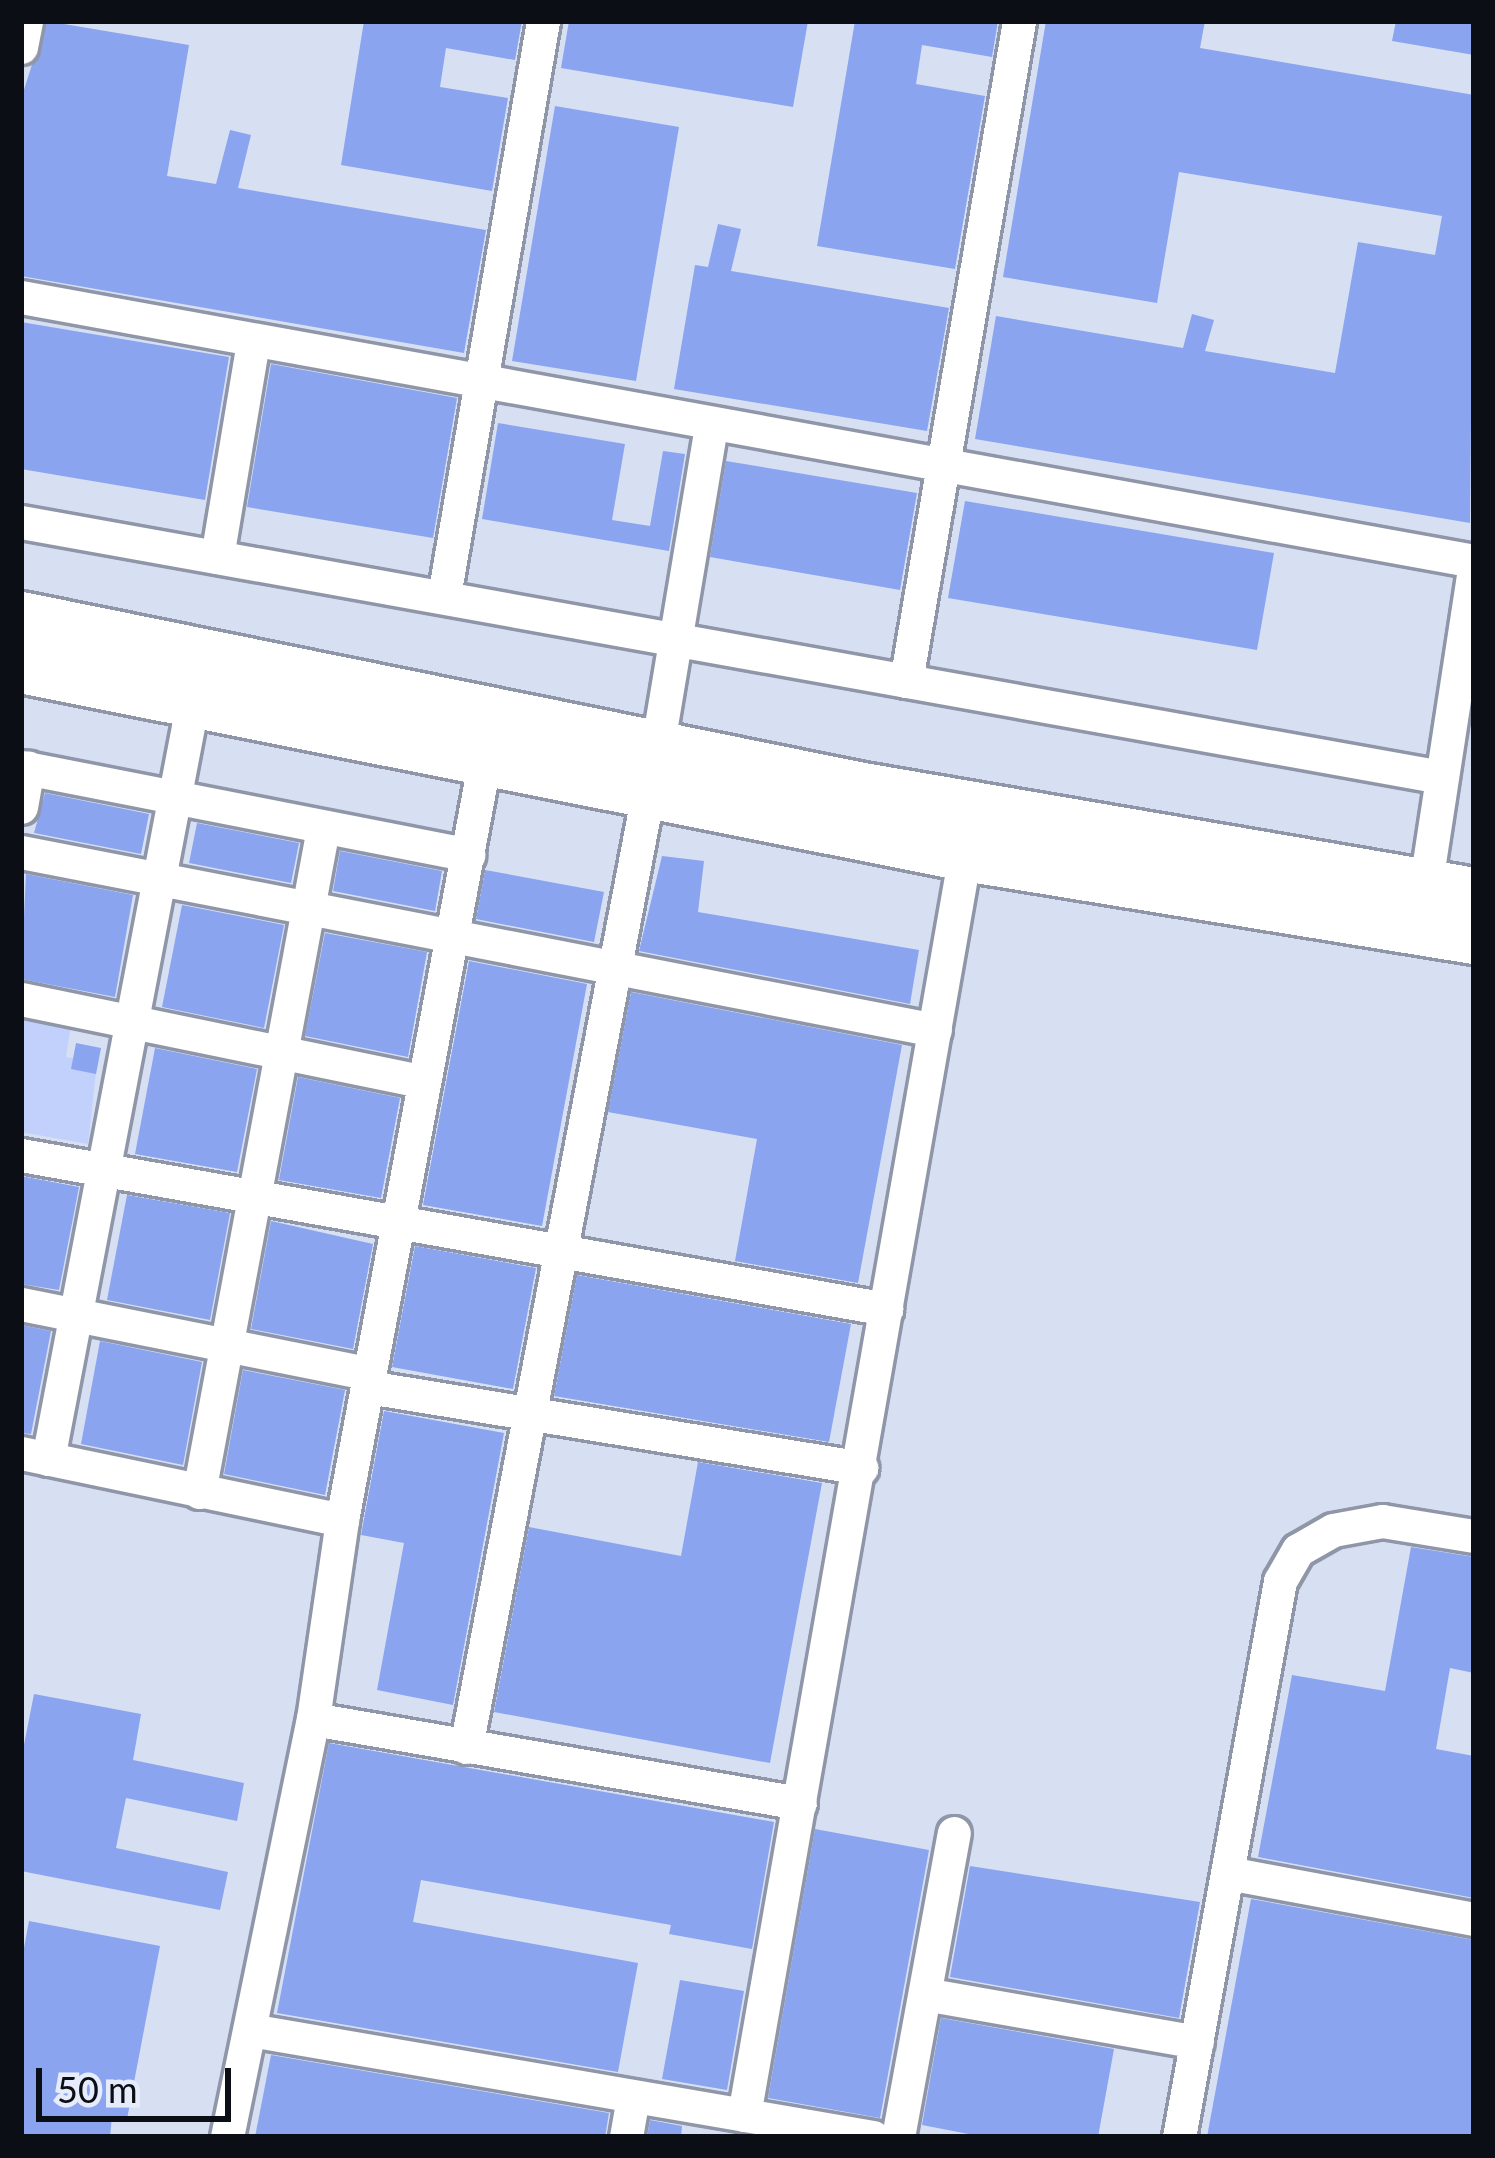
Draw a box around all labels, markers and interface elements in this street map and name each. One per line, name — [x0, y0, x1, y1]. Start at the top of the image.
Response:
scale bar — [42, 2044, 237, 2118]
text: 50 m — [57, 2067, 138, 2111]

